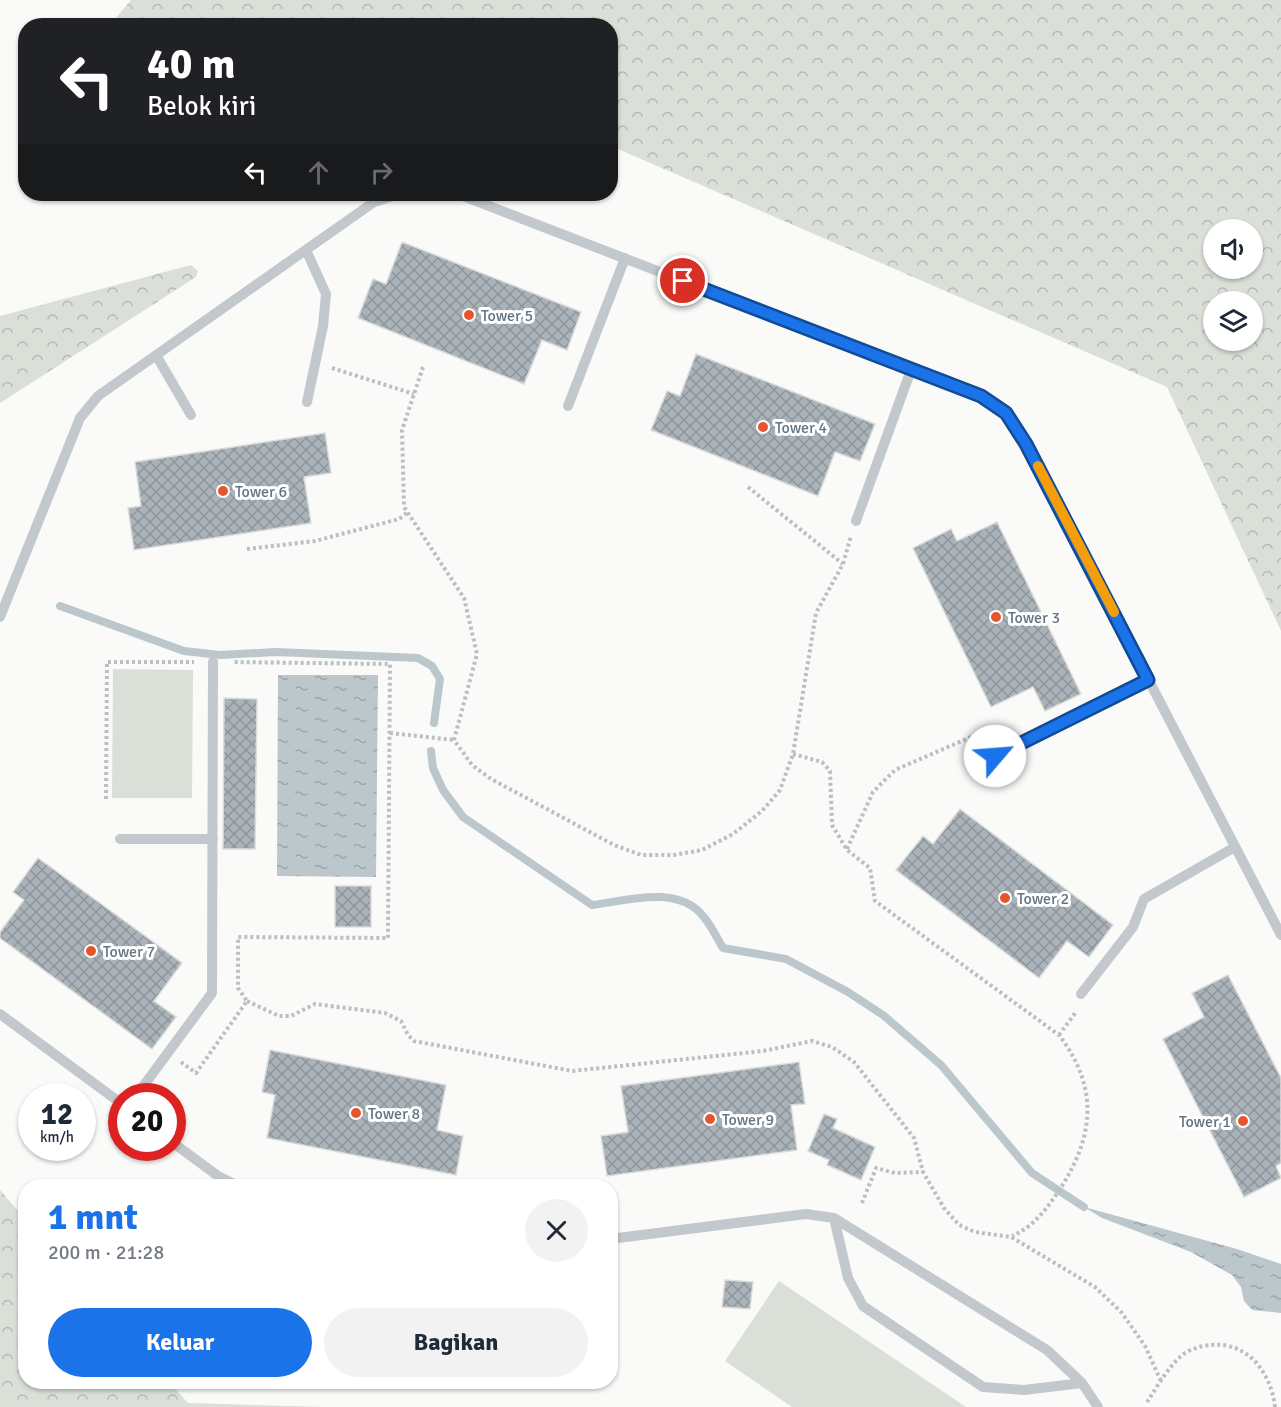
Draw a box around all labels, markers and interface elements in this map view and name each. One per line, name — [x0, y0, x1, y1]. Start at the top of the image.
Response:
text: 40 m — [147, 39, 236, 90]
icon: left — [48, 42, 126, 120]
text: Belok kiri — [147, 90, 256, 123]
icon: left — [239, 156, 272, 189]
icon: ahead — [302, 156, 335, 189]
icon: right — [365, 156, 398, 189]
map controls — [1203, 219, 1263, 351]
button: sound — [1203, 219, 1263, 279]
pin — [657, 255, 708, 306]
icon: arrive — [666, 264, 699, 297]
button: layers — [1203, 291, 1263, 351]
place label: Tower 5 — [481, 306, 533, 326]
marker: Tower 5 — [462, 308, 476, 322]
place label: Tower 4 — [775, 418, 827, 438]
marker: Tower 4 — [756, 420, 770, 434]
place label: Tower 6 — [235, 482, 287, 502]
marker: Tower 6 — [216, 484, 230, 498]
place label: Tower 3 — [1008, 608, 1060, 628]
marker: Tower 3 — [989, 610, 1003, 624]
position arrow — [963, 724, 1027, 788]
place label: Tower 2 — [1017, 889, 1069, 909]
marker: Tower 2 — [998, 891, 1012, 905]
place label: Tower 7 — [103, 942, 155, 962]
marker: Tower 7 — [84, 944, 98, 958]
speed limit sign: 20 — [108, 1083, 186, 1161]
text: 12 — [41, 1096, 73, 1133]
place label: Tower 8 — [368, 1104, 420, 1124]
marker: Tower 8 — [349, 1106, 363, 1120]
place label: Tower 9 — [722, 1110, 774, 1130]
marker: Tower 9 — [703, 1112, 717, 1126]
place label: Tower 1 — [1179, 1112, 1231, 1132]
marker: Tower 1 — [1236, 1114, 1250, 1128]
text: km/h — [40, 1128, 74, 1146]
text: 1 mnt — [48, 1195, 138, 1240]
button: close — [525, 1199, 588, 1262]
text: 200 m · 21:28 — [48, 1240, 164, 1265]
button: Keluar — [48, 1308, 312, 1377]
button: Bagikan — [324, 1308, 588, 1377]

